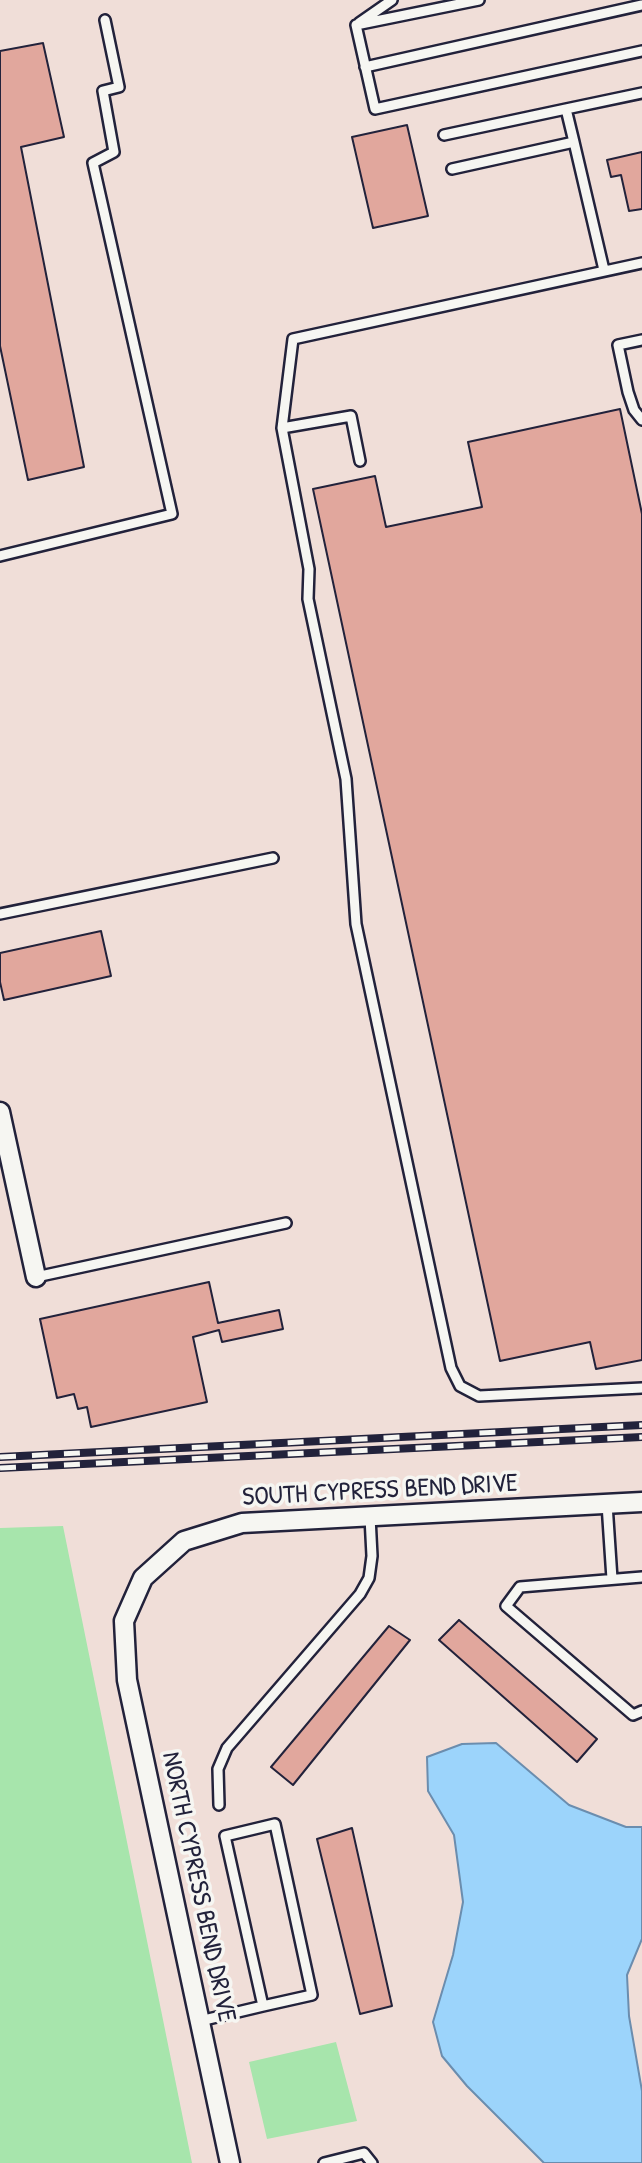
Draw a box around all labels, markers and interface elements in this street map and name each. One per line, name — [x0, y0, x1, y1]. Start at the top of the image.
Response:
street label: SOUTH CYPRESS BEND DRIVE — [242, 1468, 518, 1514]
street label: NORTH CYPRESS BEND DRIVE — [154, 1749, 242, 2025]

